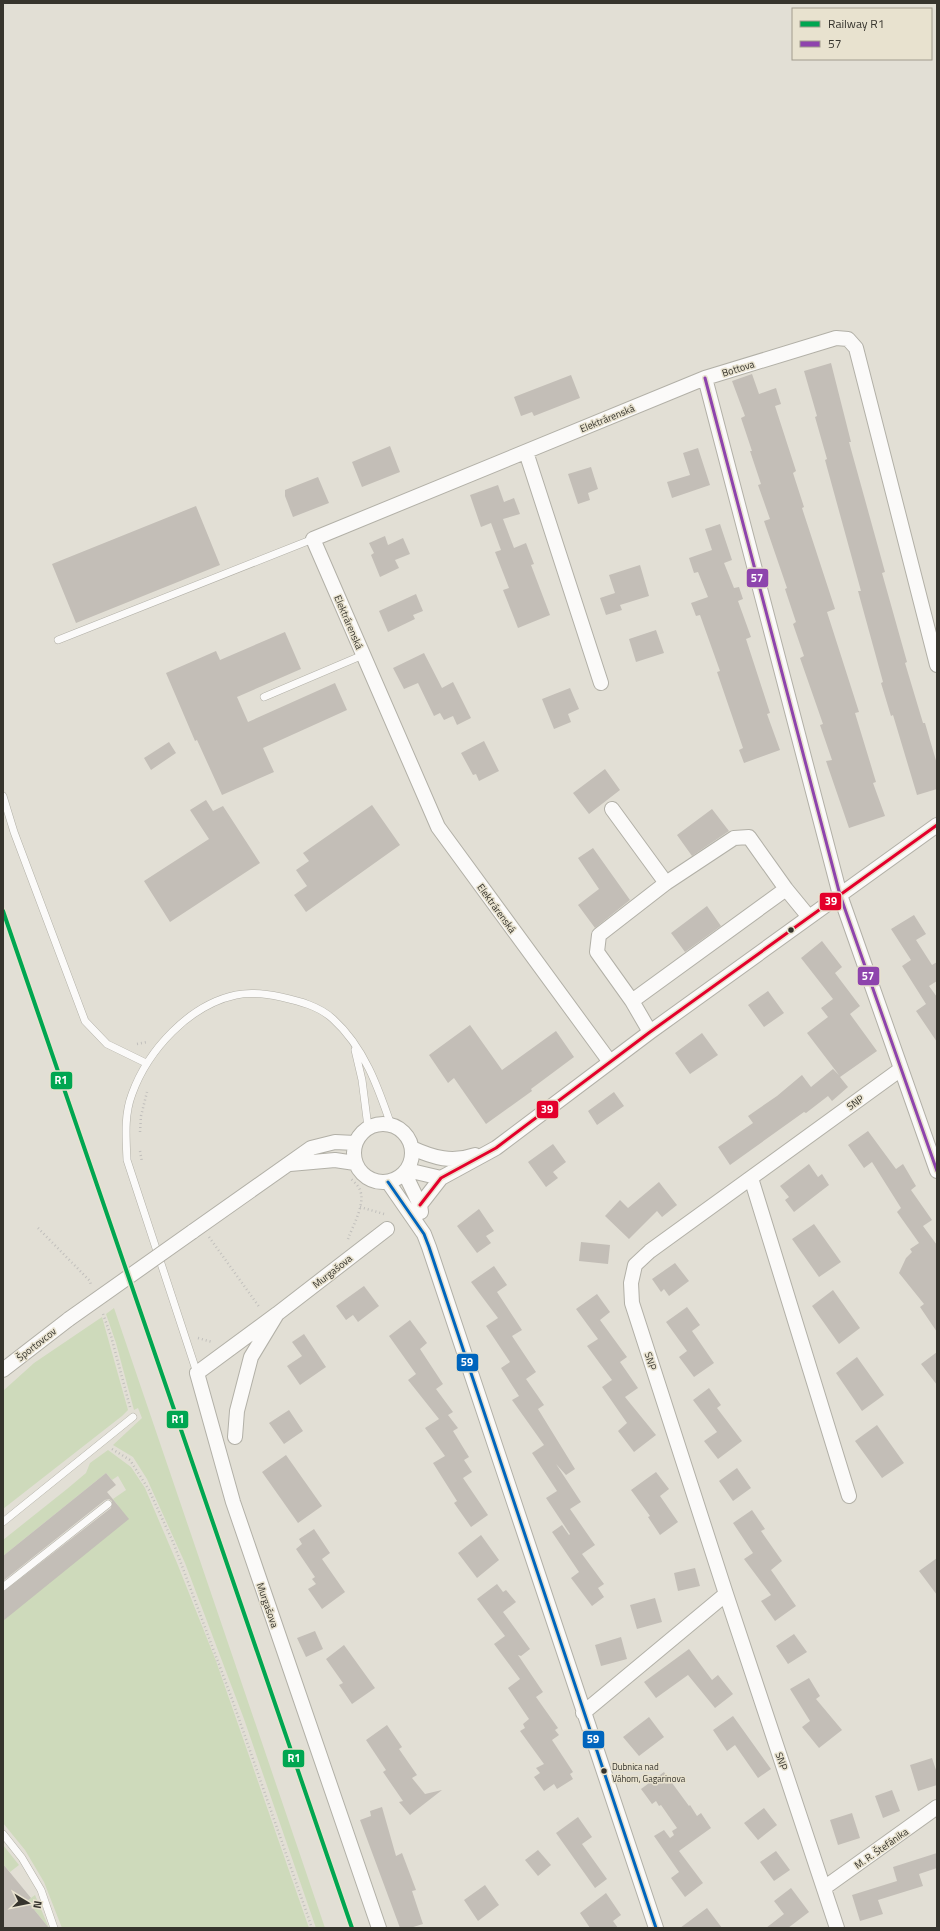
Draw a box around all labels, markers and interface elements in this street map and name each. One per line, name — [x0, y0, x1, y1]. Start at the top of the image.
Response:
legend — [792, 8, 932, 60]
text: Railway R1 — [828, 14, 884, 33]
text: 57 — [828, 34, 841, 53]
street label: Bottova — [720, 356, 756, 381]
street label: Elektrárenská — [578, 401, 637, 436]
line badge: 57 — [746, 568, 769, 588]
text: 57 — [751, 570, 763, 586]
street label: Elektrárenská — [330, 593, 367, 652]
street label: Elektrárenská — [474, 880, 520, 936]
line badge: 39 — [819, 892, 842, 911]
text: 39 — [825, 893, 837, 909]
unlabelled marker — [786, 925, 796, 935]
line badge: 57 — [857, 966, 880, 986]
text: 57 — [862, 968, 874, 984]
line badge: R1 — [50, 1071, 73, 1090]
text: R1 — [55, 1072, 67, 1088]
street label: SNP — [844, 1091, 867, 1114]
line badge: 39 — [536, 1100, 559, 1119]
text: 39 — [541, 1101, 553, 1117]
street label: Murgašova — [309, 1251, 355, 1292]
street label: Športovcov — [13, 1324, 60, 1365]
street label: SNP — [641, 1350, 660, 1372]
line badge: 59 — [456, 1353, 479, 1372]
text: 59 — [461, 1354, 473, 1370]
line badge: R1 — [166, 1410, 189, 1429]
text: R1 — [172, 1411, 184, 1427]
street label: Murgašova — [253, 1581, 282, 1630]
line badge: 59 — [582, 1730, 605, 1749]
text: 59 — [587, 1731, 599, 1747]
line badge: R1 — [282, 1749, 305, 1768]
text: R1 — [288, 1750, 300, 1766]
street label: SNP — [771, 1750, 792, 1772]
place label: Dubnica nad Váhom, Gagarinova — [612, 1760, 686, 1785]
marker: Dubnica nad Váhom, Gagarinova — [599, 1766, 609, 1776]
street label: M. R. Štefánika — [851, 1824, 911, 1873]
north arrow — [8, 1883, 48, 1923]
text: N — [29, 1900, 46, 1910]

